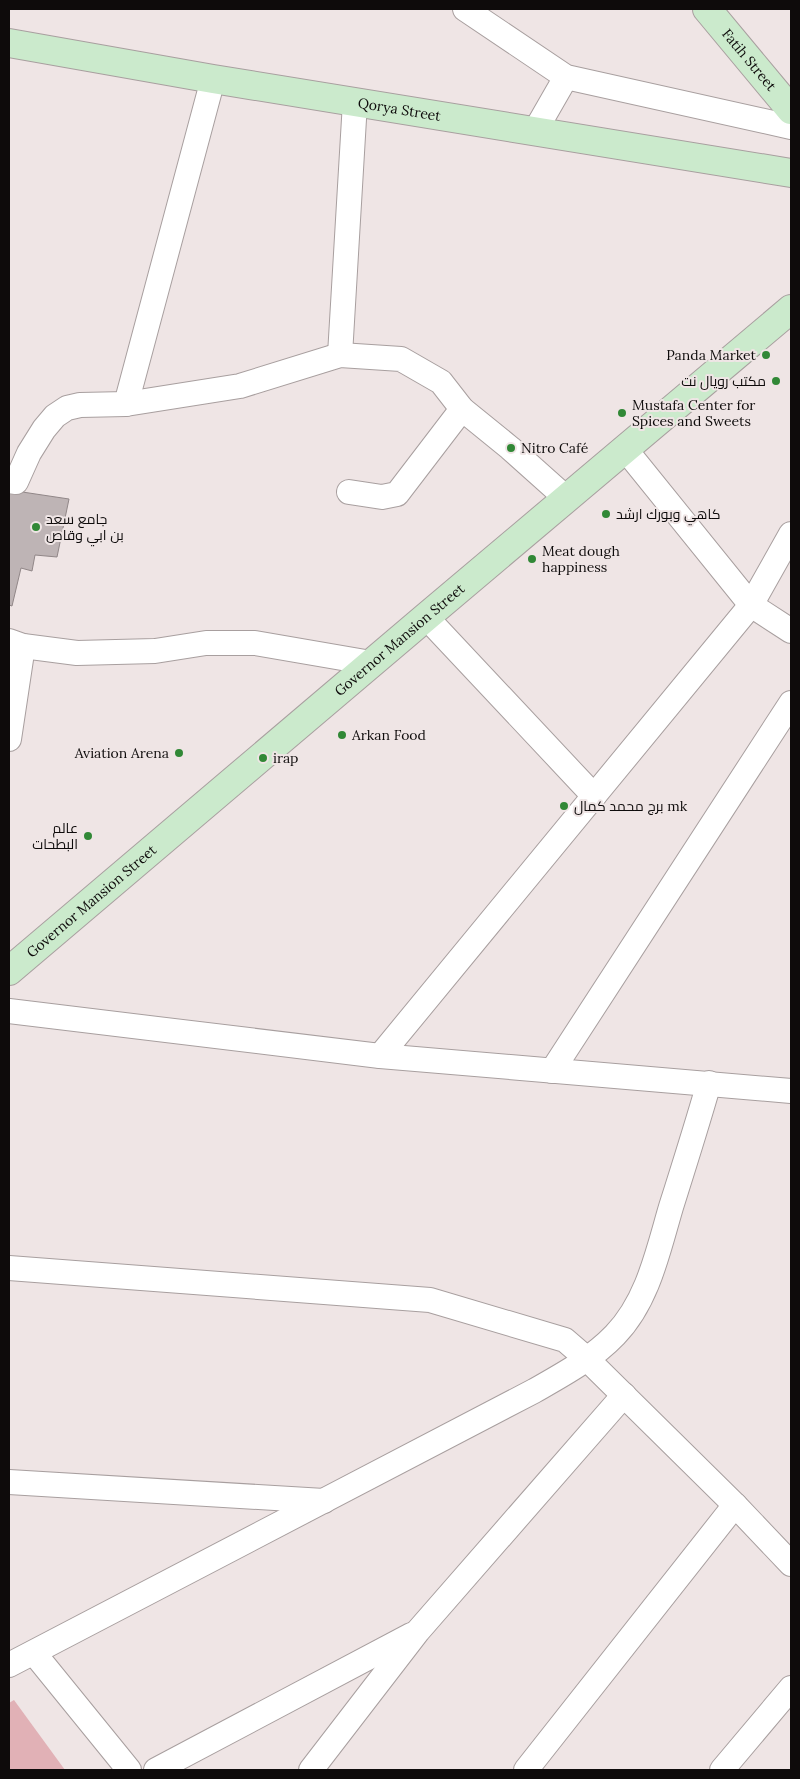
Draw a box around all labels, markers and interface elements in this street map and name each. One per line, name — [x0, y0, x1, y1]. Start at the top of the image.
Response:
street label: Fatih Street — [718, 25, 781, 95]
street label: Qorya Street — [357, 94, 443, 125]
place label: Panda Market — [666, 346, 757, 364]
marker: Panda Market — [760, 349, 772, 361]
place label: مكتب رويال نت — [681, 372, 766, 390]
marker: مكتب رويال نت — [770, 375, 782, 387]
place label: Mustafa Center for Spices and Sweets — [632, 396, 755, 430]
marker: Mustafa Center for Spices and Sweets — [616, 407, 628, 419]
place label: Nitro Café — [521, 439, 589, 457]
marker: Nitro Café — [505, 442, 517, 454]
place label: كاهي وبورك ارشد — [616, 505, 720, 526]
marker: كاهي وبورك ارشد — [600, 508, 612, 520]
place label: جامع سعد بن ابي وقاص — [46, 510, 124, 547]
marker: جامع سعد بن ابي وقاص — [30, 521, 42, 533]
place label: Meat dough happiness — [542, 542, 620, 576]
marker: Meat dough happiness — [526, 553, 538, 565]
street label: Governor Mansion Street — [331, 579, 469, 700]
place label: Arkan Food — [351, 726, 426, 744]
marker: Arkan Food — [336, 729, 348, 741]
place label: Aviation Arena — [74, 744, 169, 762]
marker: Aviation Arena — [173, 747, 185, 759]
place label: irap — [273, 749, 298, 767]
marker: irap — [257, 752, 269, 764]
place label: برج محمد كمال mk — [574, 797, 688, 815]
marker: برج محمد كمال mk — [558, 800, 570, 812]
place label: عالم البطحات — [32, 819, 78, 853]
marker: عالم البطحات — [82, 830, 94, 842]
street label: Governor Mansion Street — [23, 840, 161, 961]

